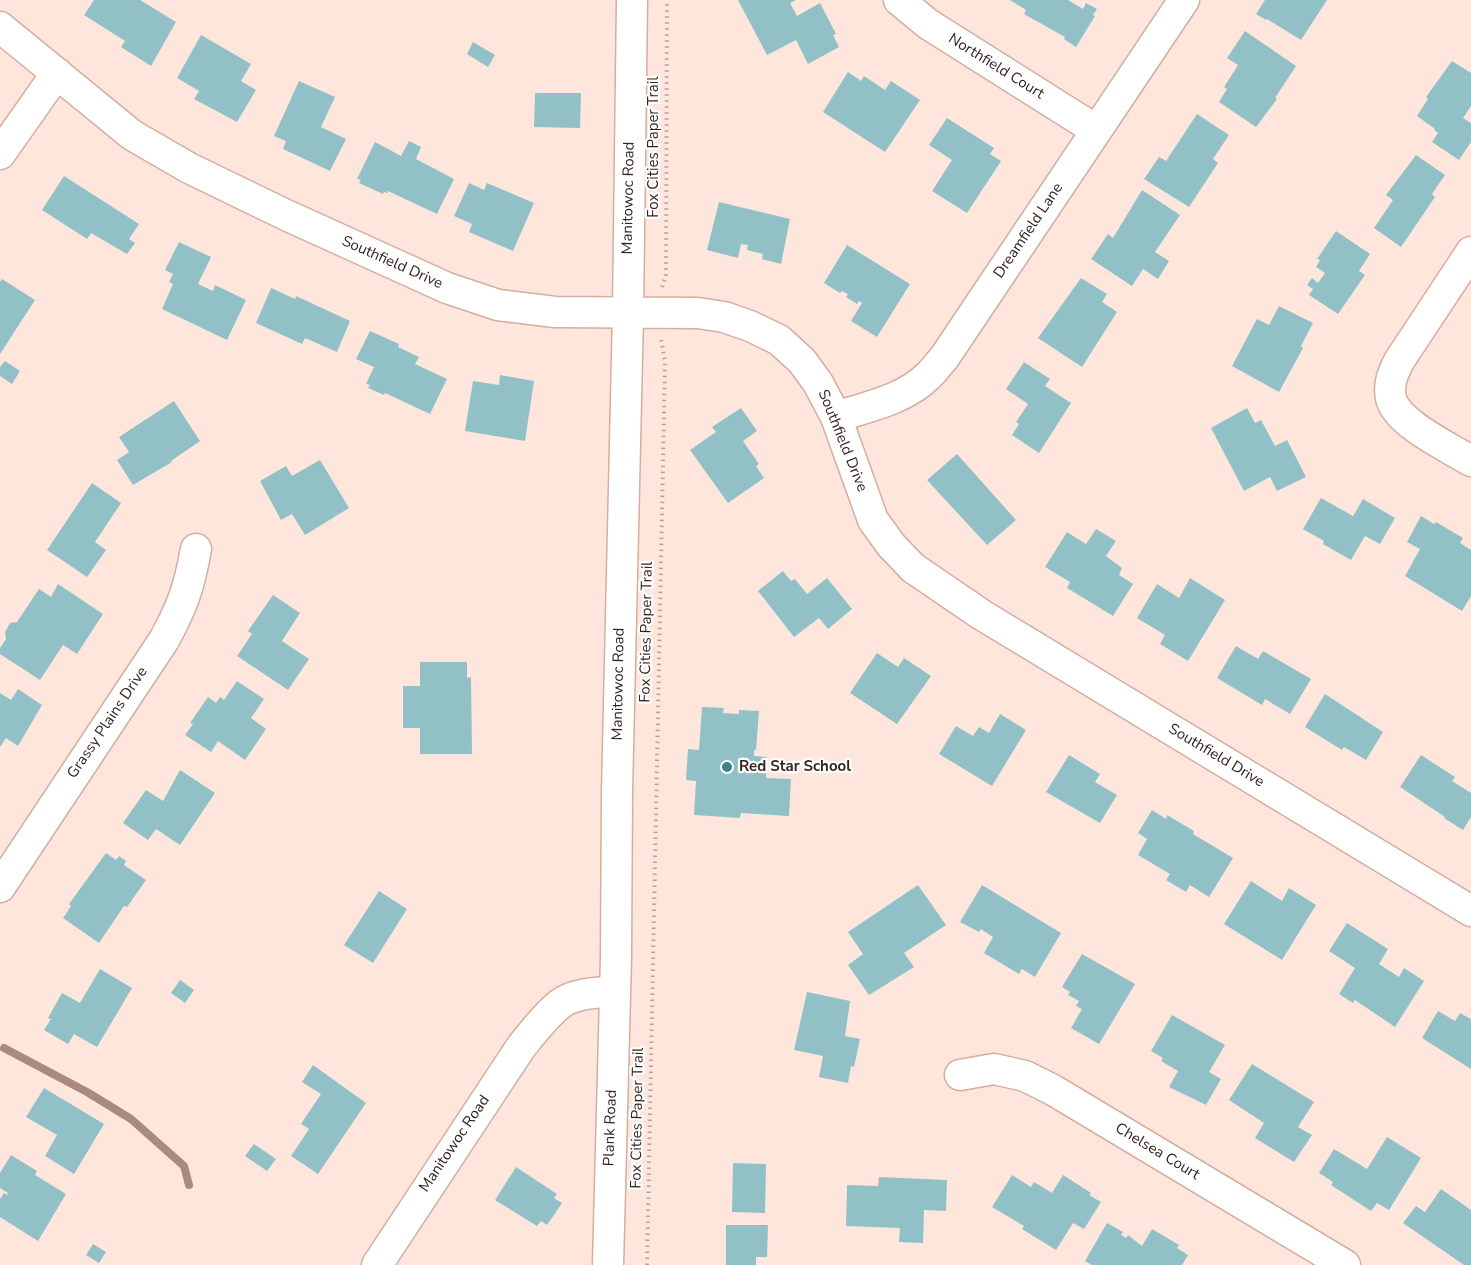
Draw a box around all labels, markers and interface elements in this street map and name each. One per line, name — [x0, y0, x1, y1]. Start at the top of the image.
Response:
street label: Northfield Court — [945, 30, 1047, 104]
street label: Fox Cities Paper Trail — [645, 76, 663, 218]
street label: Manitowoc Road — [619, 141, 639, 255]
street label: Dreamfield Lane — [990, 180, 1068, 282]
street label: Southfield Drive — [339, 233, 445, 293]
street label: Southfield Drive — [813, 387, 871, 495]
street label: Fox Cities Paper Trail — [637, 561, 657, 703]
street label: Manitowoc Road — [609, 627, 629, 741]
street label: Grassy Plains Drive — [64, 664, 152, 782]
street label: Southfield Drive — [1165, 720, 1267, 792]
place label: Red Star School — [739, 758, 851, 776]
marker: Red Star School — [720, 760, 734, 774]
street label: Fox Cities Paper Trail — [628, 1047, 648, 1189]
street label: Plank Road — [601, 1089, 621, 1167]
street label: Manitowoc Road — [416, 1092, 494, 1196]
street label: Chelsea Court — [1112, 1120, 1202, 1184]

